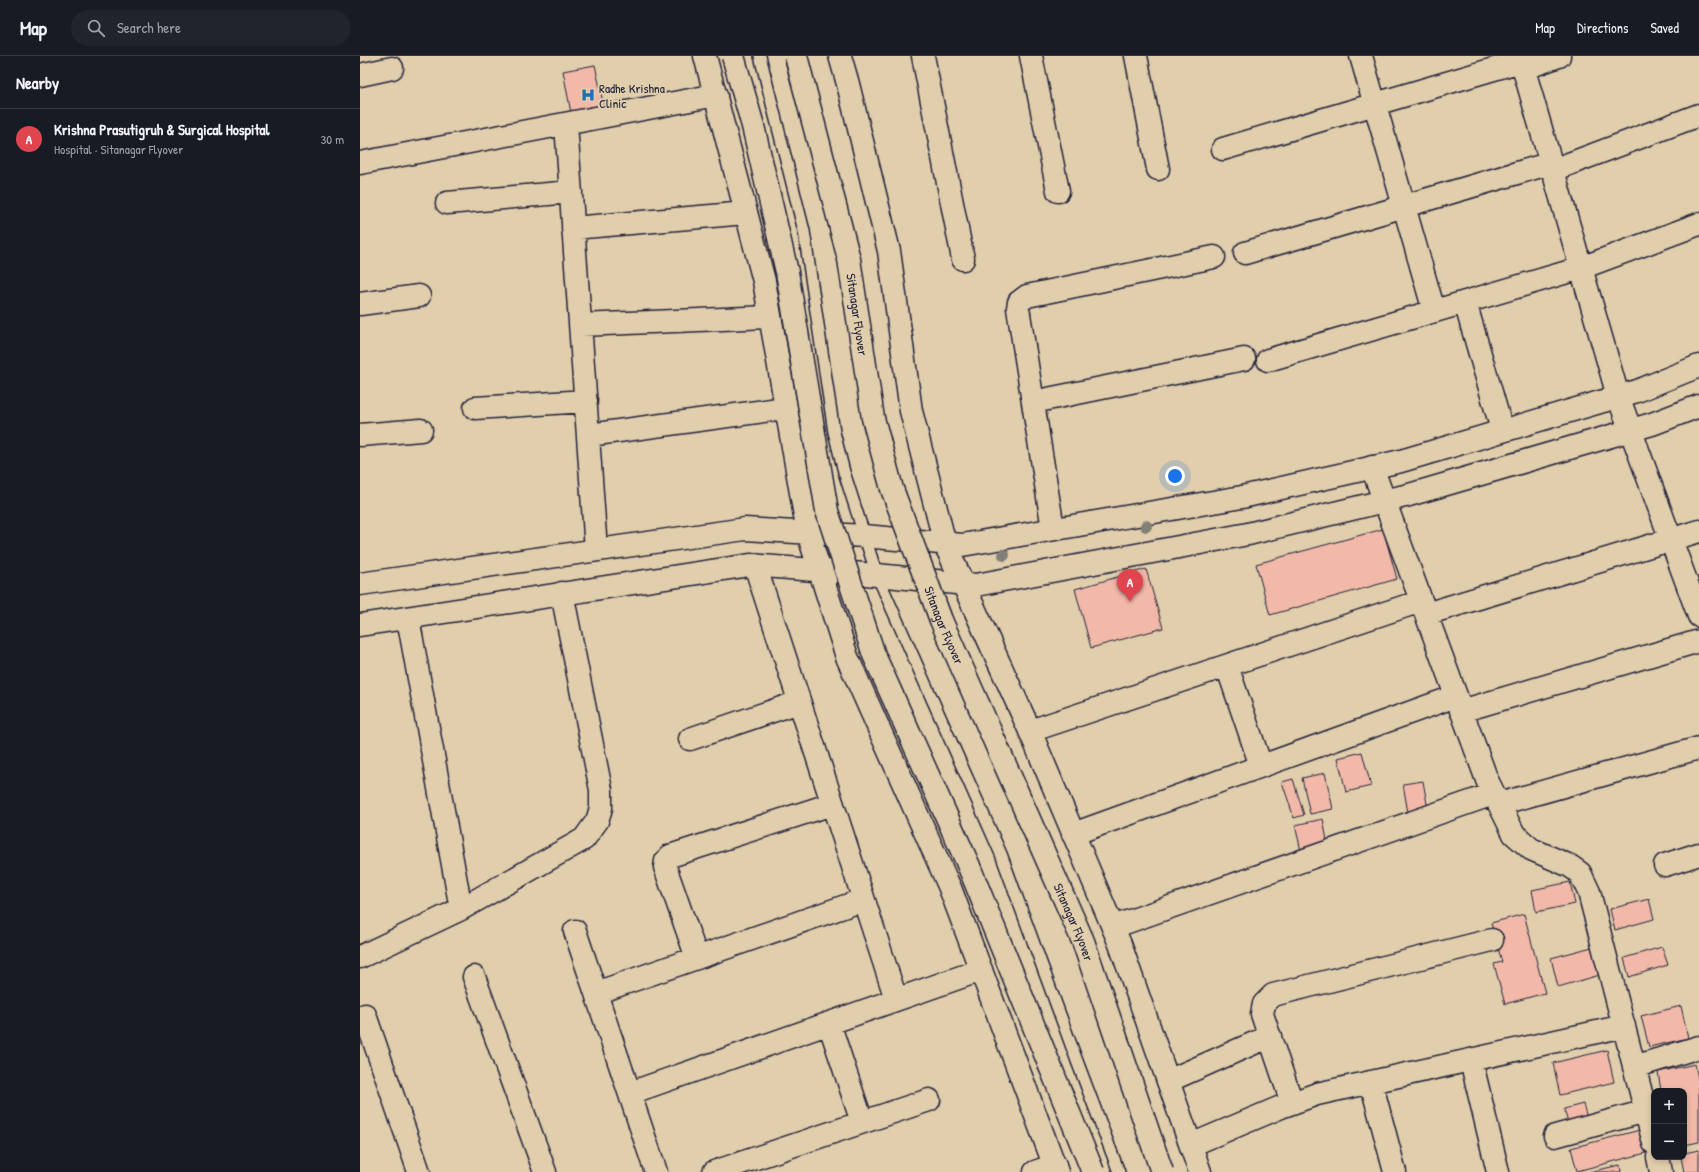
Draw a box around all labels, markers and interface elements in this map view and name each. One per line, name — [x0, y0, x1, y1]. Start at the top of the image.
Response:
search box — [71, 10, 351, 46]
text: Map — [20, 15, 47, 41]
icon: search — [85, 17, 107, 39]
text: Search here — [117, 17, 181, 38]
text: Map — [1535, 18, 1555, 37]
text: Directions — [1577, 18, 1628, 37]
text: Saved — [1650, 18, 1679, 37]
text: Nearby — [16, 71, 59, 94]
place label: Radhe Krishna Clinic — [599, 79, 665, 112]
hospital icon: Radhe Krishna Clinic — [580, 87, 596, 103]
text: Krishna Prasutigruh & Surgical Hospital — [54, 119, 269, 140]
text: A — [26, 130, 32, 148]
text: 30 m — [321, 130, 344, 148]
text: Hospital · Sitanagar Flyover — [54, 140, 183, 158]
street label: Sitanagar Flyover — [842, 272, 872, 357]
your location — [1165, 466, 1185, 486]
pin: A — [1117, 569, 1143, 602]
street label: Sitanagar Flyover — [920, 584, 968, 667]
street label: Sitanagar Flyover — [1050, 880, 1098, 963]
map controls — [1651, 1088, 1687, 1160]
button: + — [1651, 1088, 1687, 1124]
button: − — [1651, 1124, 1687, 1160]

